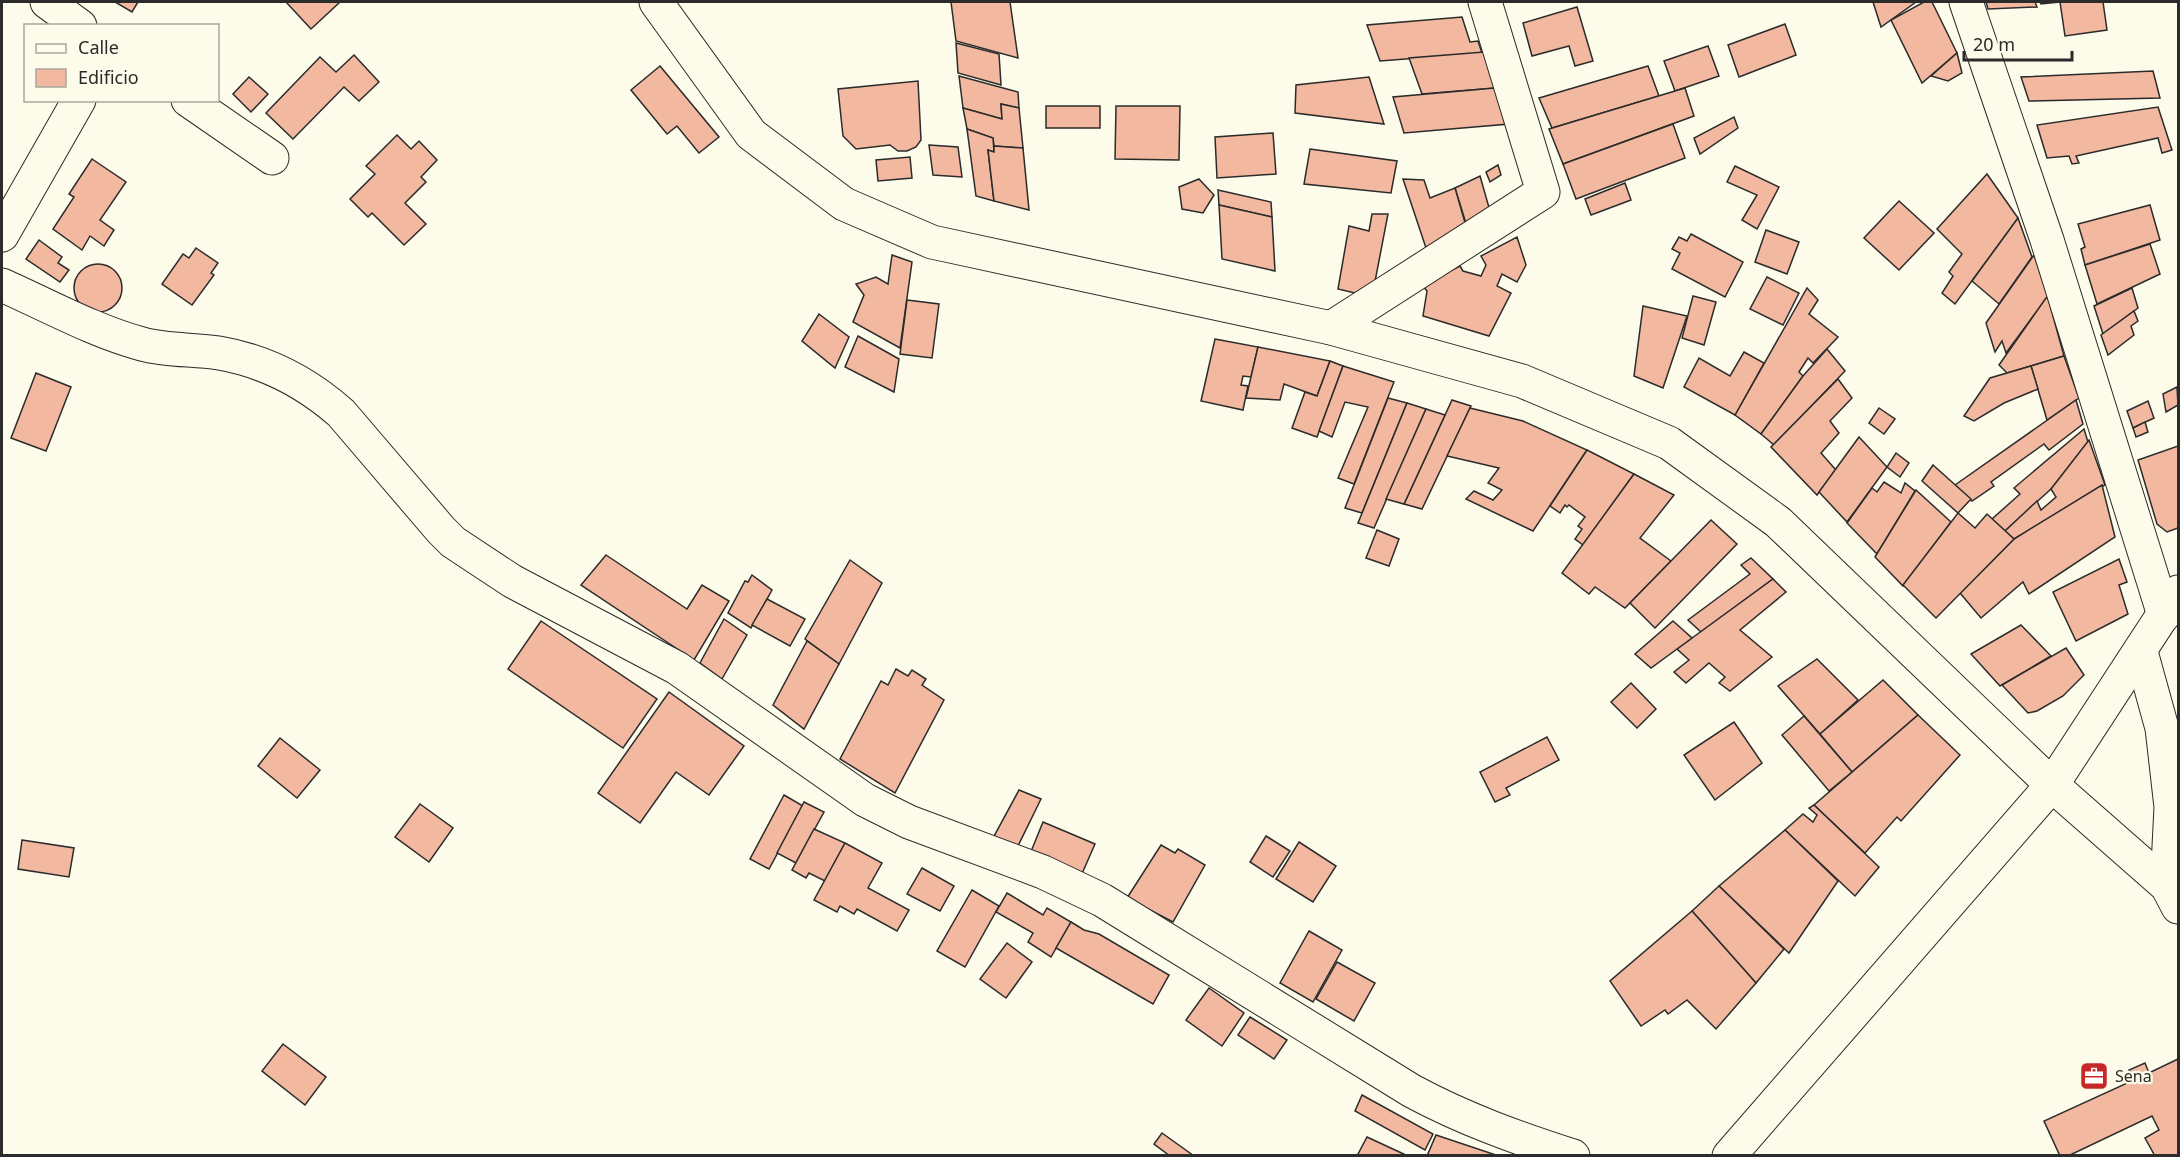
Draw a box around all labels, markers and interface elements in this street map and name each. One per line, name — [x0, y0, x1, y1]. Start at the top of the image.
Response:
legend — [24, 24, 219, 102]
scale bar — [1964, 24, 2072, 62]
text: 20 m — [1973, 32, 2015, 56]
text: Calle — [78, 35, 119, 59]
text: Edificio — [78, 65, 139, 89]
office icon: Sena — [2078, 1060, 2110, 1092]
place label: Sena — [2115, 1065, 2152, 1087]

